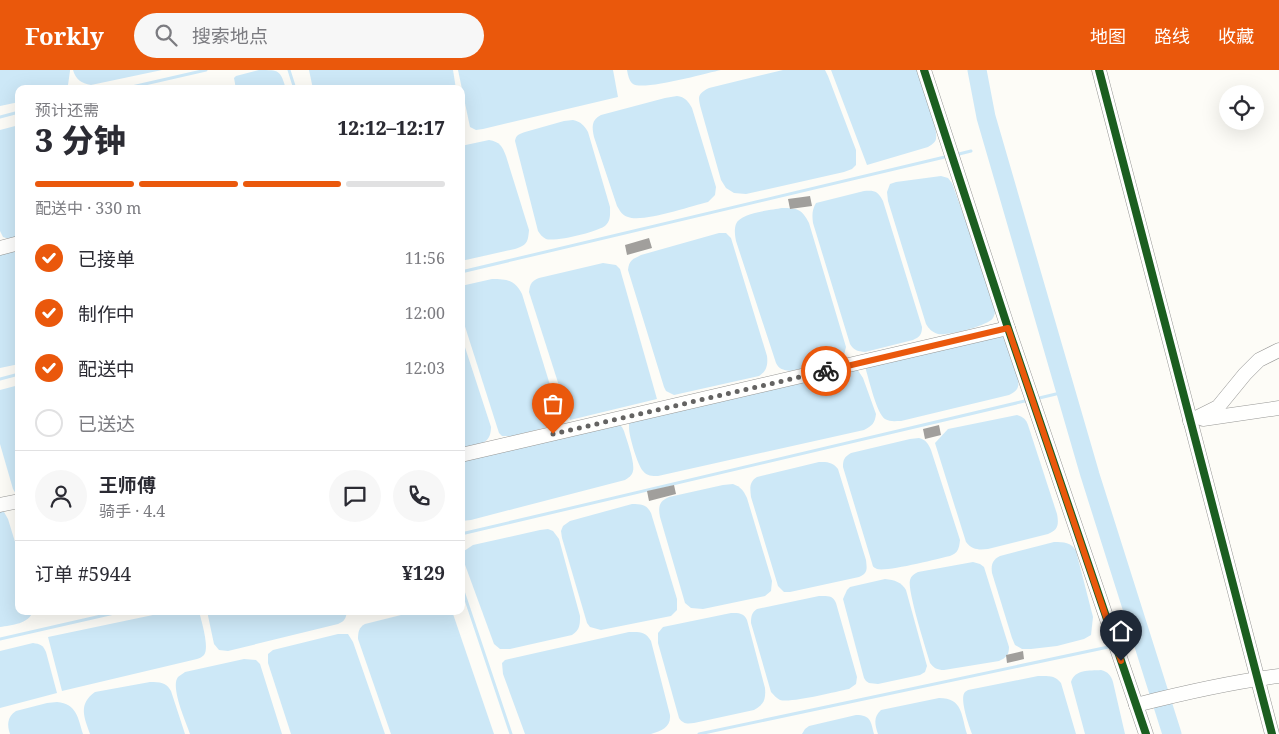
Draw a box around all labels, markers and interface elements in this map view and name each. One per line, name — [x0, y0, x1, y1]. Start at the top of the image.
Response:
search box — [134, 13, 484, 58]
text: Forkly — [25, 19, 104, 52]
icon: search — [152, 21, 180, 49]
text: 搜索地点 — [192, 23, 268, 49]
text: 地图 — [1090, 24, 1126, 48]
text: 路线 — [1154, 24, 1190, 48]
text: 收藏 — [1218, 24, 1254, 48]
map controls — [1219, 85, 1264, 130]
button: locate — [1219, 85, 1264, 130]
text: 预计还需 — [35, 99, 99, 121]
text: 12:12–12:17 — [337, 115, 445, 141]
text: 3 分钟 — [35, 118, 125, 161]
text: 配送中 · 330 m — [35, 197, 141, 219]
icon: check — [35, 244, 63, 272]
text: 已接单 — [78, 246, 135, 272]
text: 11:56 — [405, 247, 445, 269]
icon: check — [35, 299, 63, 327]
text: 制作中 — [78, 301, 135, 327]
text: 12:00 — [405, 302, 445, 324]
courier — [801, 346, 851, 396]
icon: check — [35, 354, 63, 382]
text: 配送中 — [78, 356, 135, 382]
text: 12:03 — [405, 357, 445, 379]
icon: bike — [812, 357, 840, 385]
pin — [532, 383, 574, 434]
icon: bag — [539, 390, 567, 418]
text: 已送达 — [78, 411, 135, 437]
button: person — [35, 470, 87, 522]
button: chat — [329, 470, 381, 522]
button: phone — [393, 470, 445, 522]
text: 王师傅 — [99, 472, 156, 498]
text: 骑手 · 4.4 — [99, 500, 165, 522]
text: ¥129 — [402, 560, 445, 586]
text: 订单 #5944 — [35, 561, 131, 587]
pin — [1100, 610, 1142, 661]
icon: home — [1107, 617, 1135, 645]

